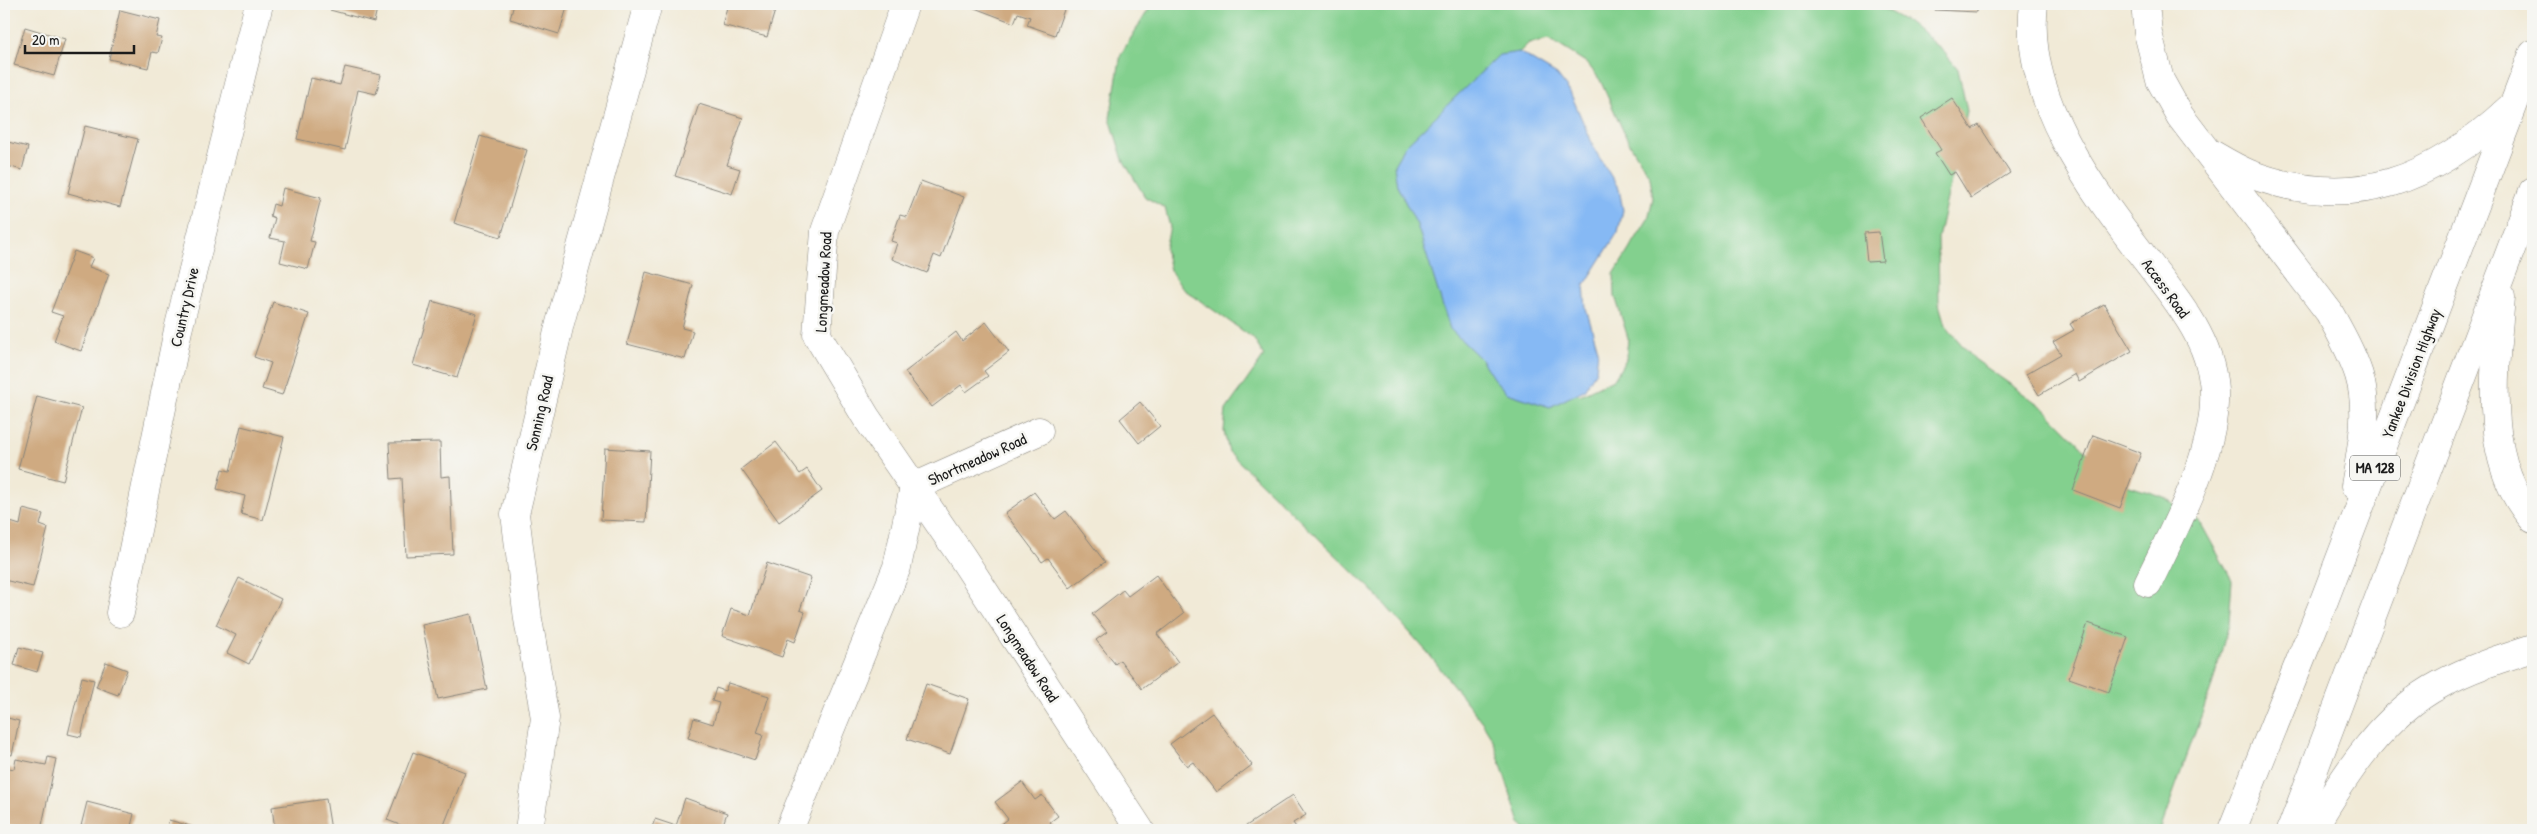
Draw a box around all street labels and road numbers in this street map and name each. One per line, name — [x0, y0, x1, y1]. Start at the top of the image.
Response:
street label: Longmeadow Road — [809, 231, 837, 333]
street label: Access Road — [2137, 254, 2195, 322]
street label: Country Drive — [164, 264, 204, 349]
street label: Yankee Division Highway — [2376, 305, 2446, 441]
street label: Sonning Road — [520, 373, 558, 453]
street label: Shortmeadow Road — [924, 427, 1030, 491]
road number: MA 128 — [2350, 456, 2400, 480]
street label: Longmeadow Road — [991, 610, 1065, 706]

